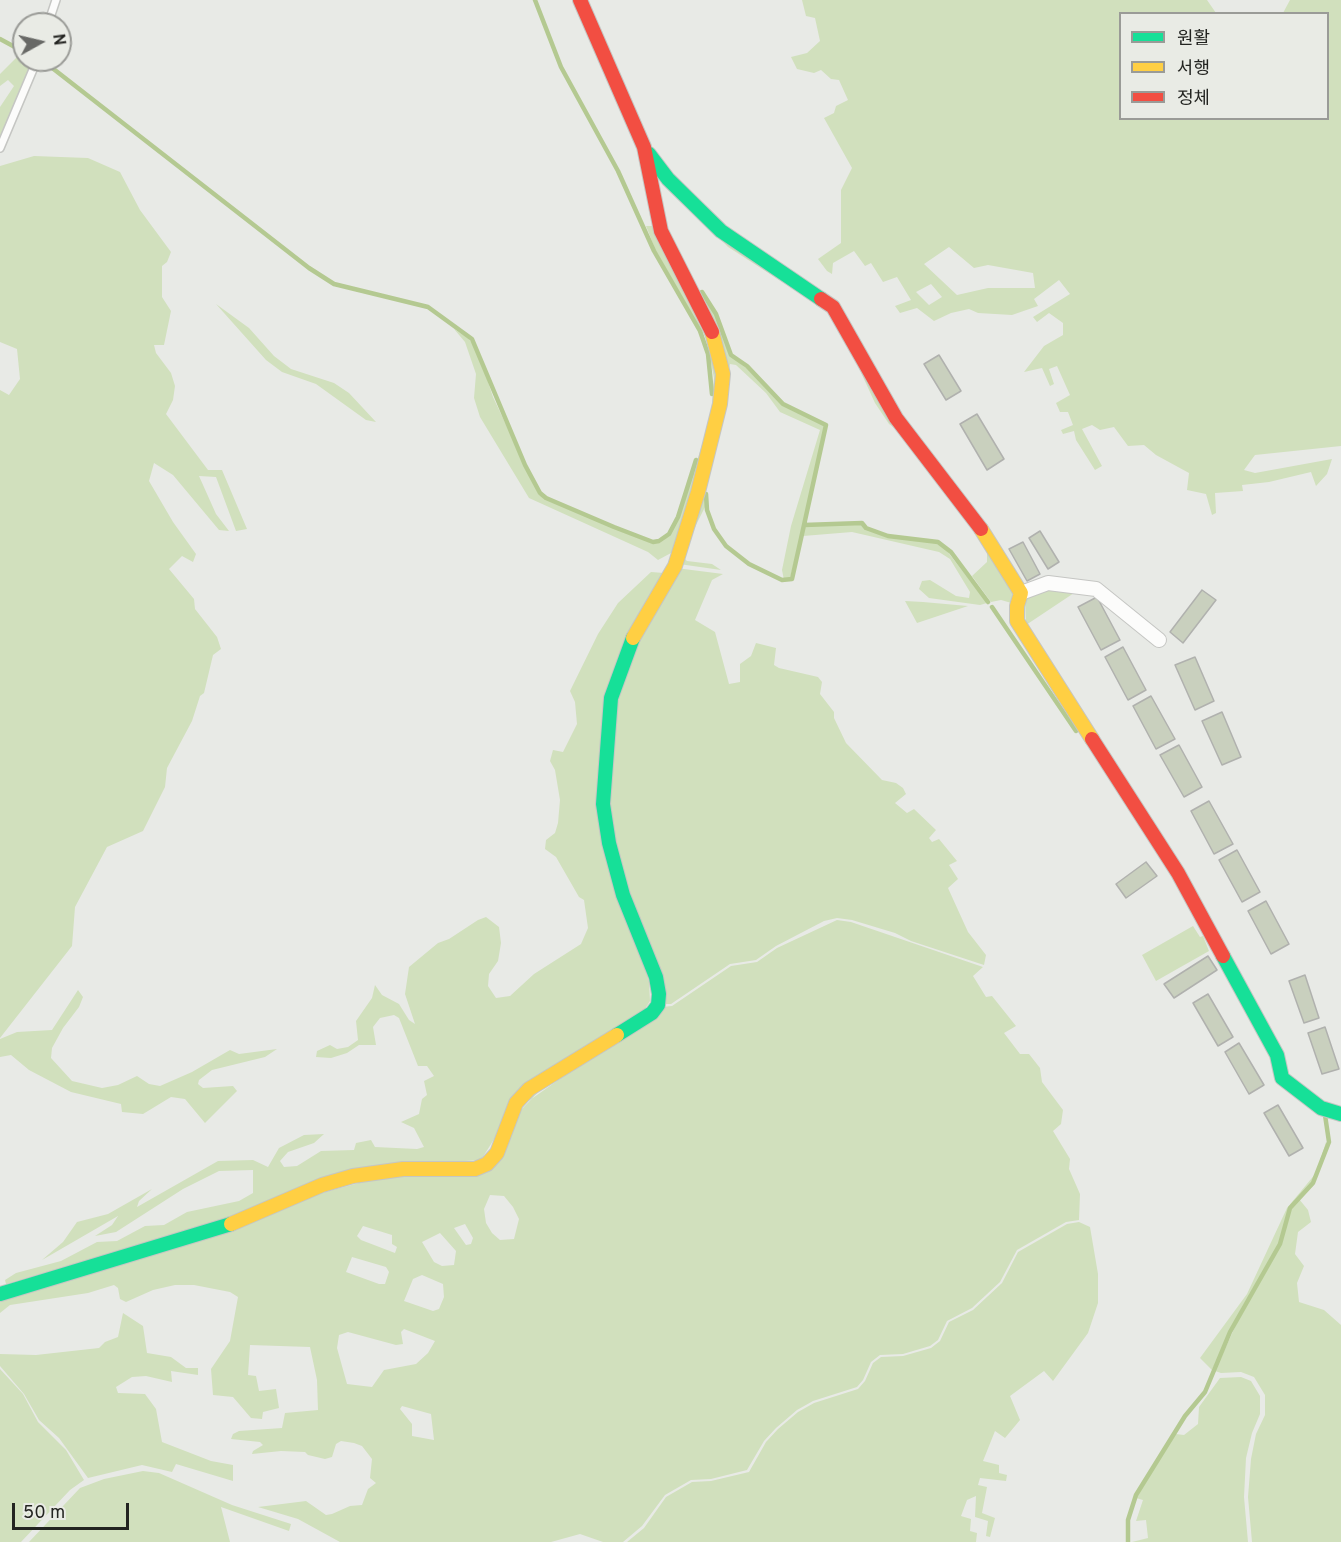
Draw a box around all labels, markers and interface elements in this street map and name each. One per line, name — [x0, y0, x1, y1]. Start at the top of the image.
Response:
north arrow — [12, 12, 72, 72]
legend — [1119, 12, 1329, 120]
text: 원활 — [1177, 28, 1210, 51]
text: N — [47, 33, 69, 47]
text: 서행 — [1177, 58, 1210, 81]
text: 정체 — [1177, 88, 1210, 111]
scale bar — [15, 1491, 132, 1529]
text: 50 m — [23, 1502, 65, 1525]

